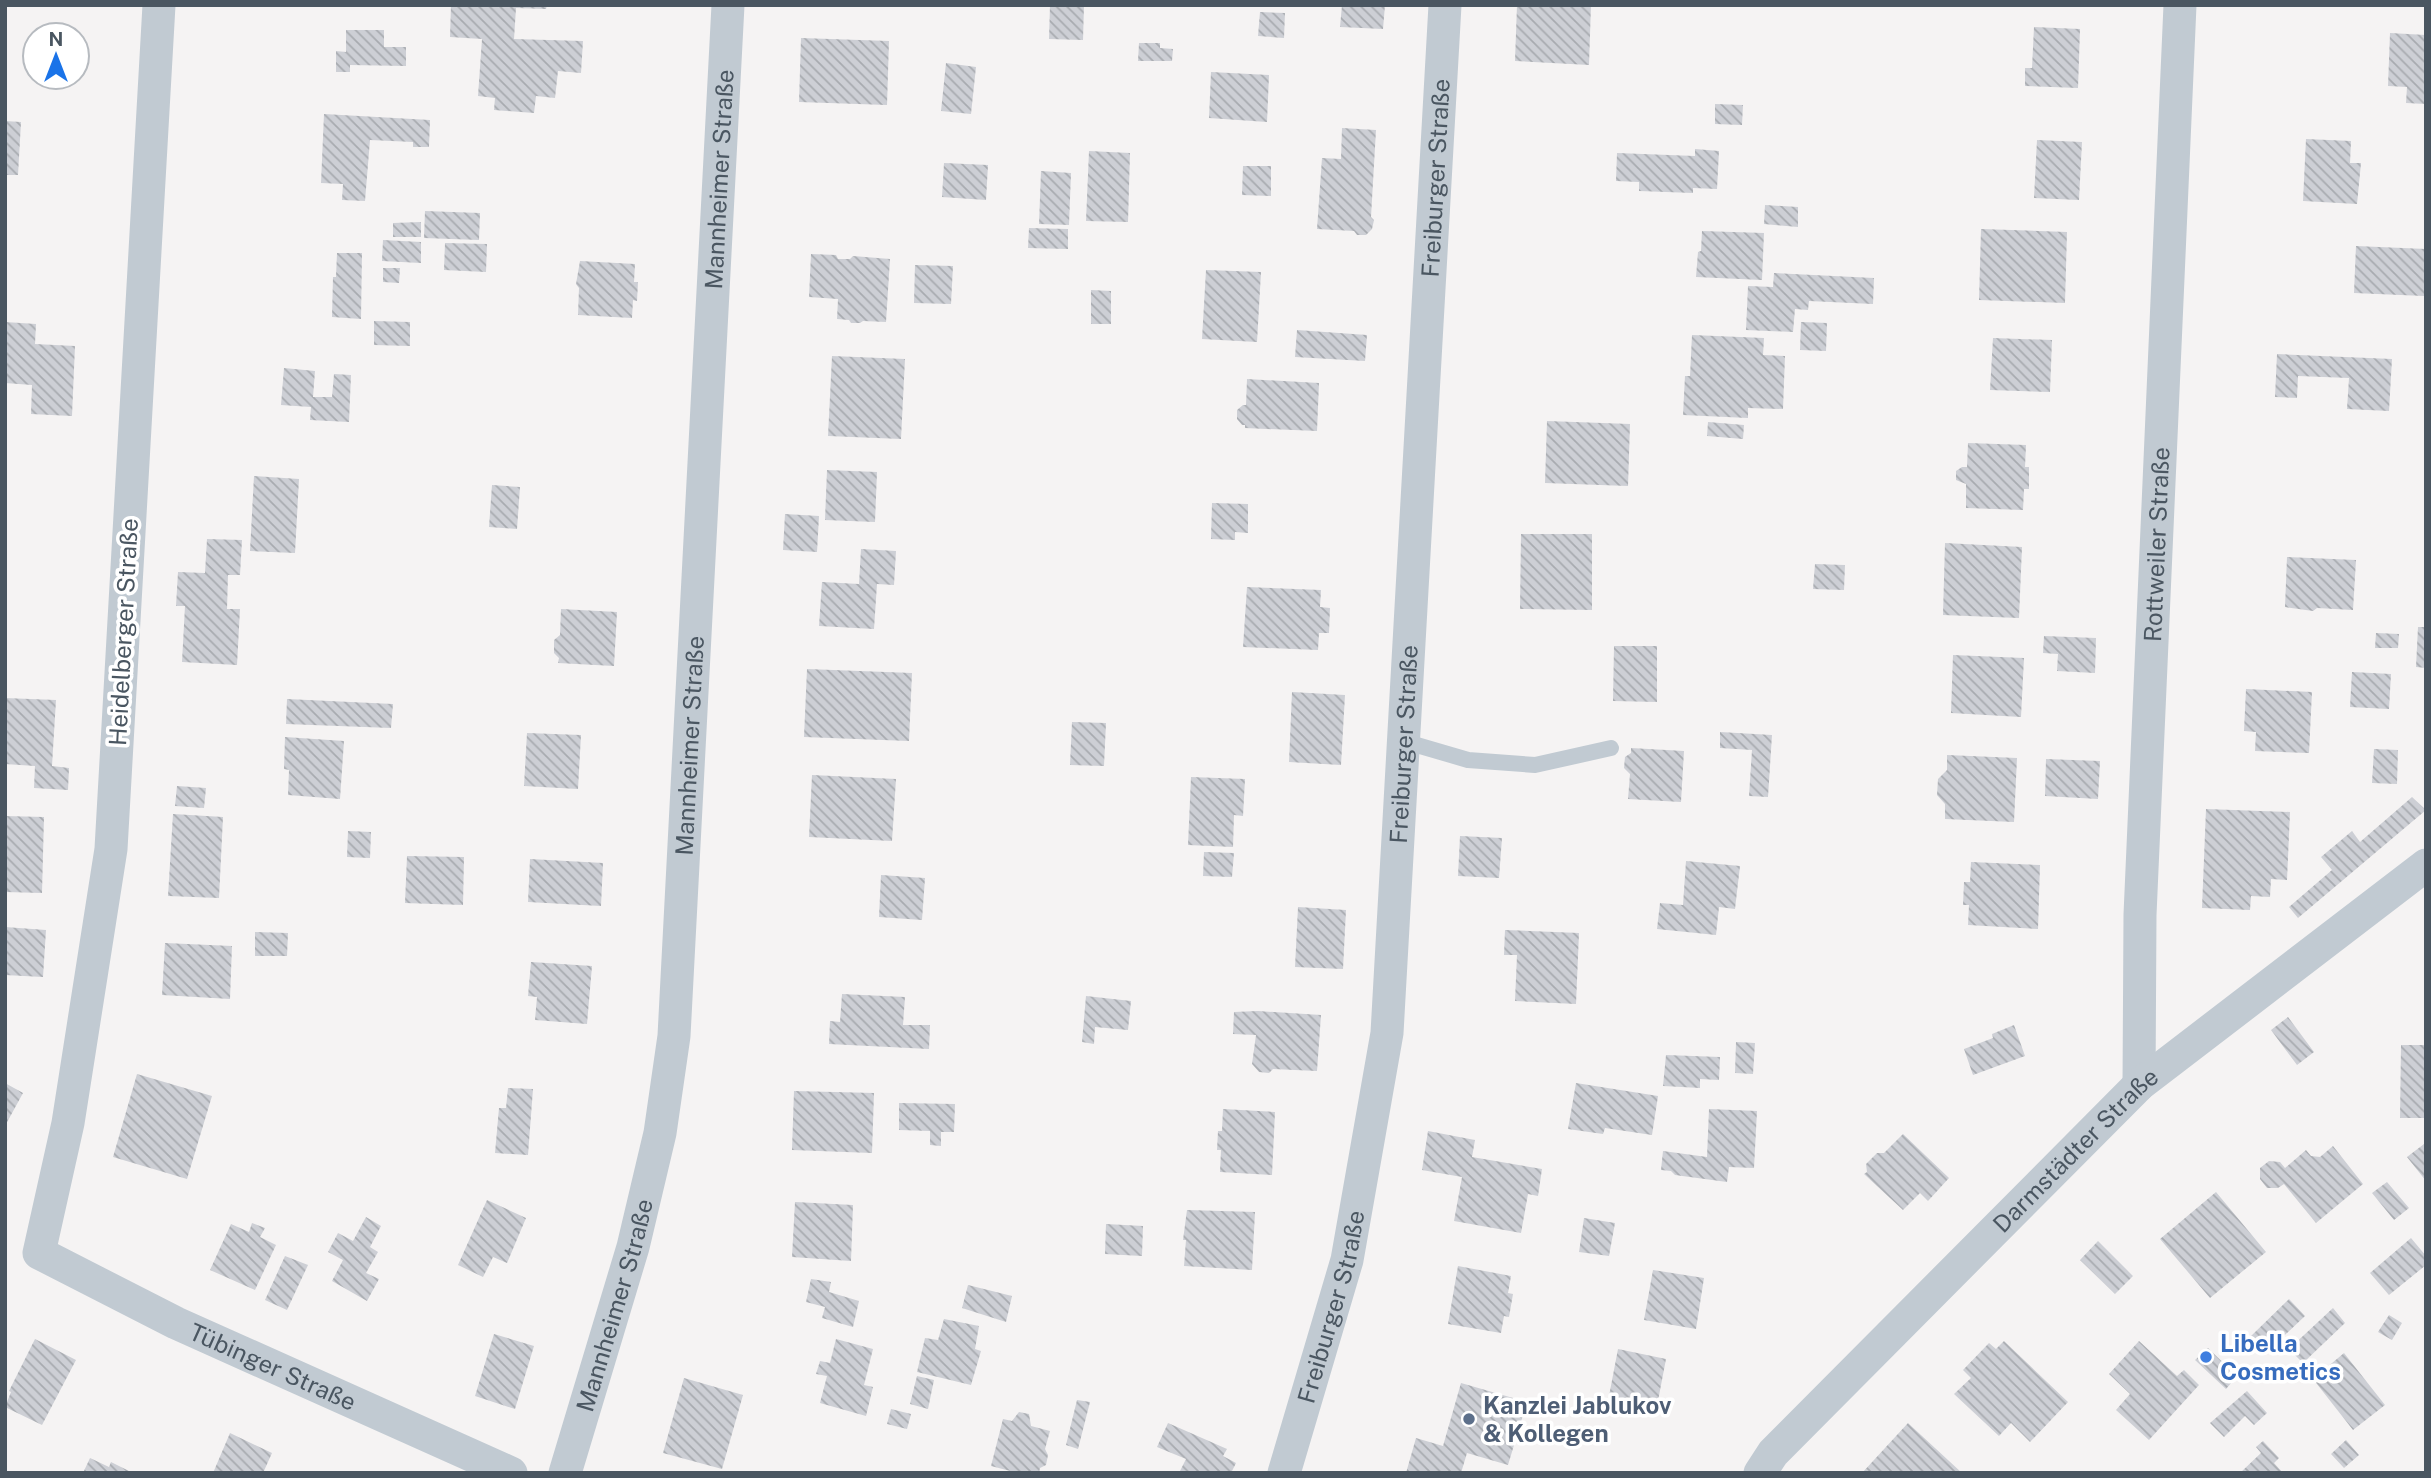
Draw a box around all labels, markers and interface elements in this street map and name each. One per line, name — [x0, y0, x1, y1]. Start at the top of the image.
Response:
north arrow — [21, 21, 91, 91]
text: N — [49, 28, 63, 50]
street label: Mannheimer Straße — [699, 69, 739, 290]
street label: Freiburger Straße — [1416, 78, 1455, 278]
street label: Rottweiler Straße — [2138, 446, 2175, 642]
street label: Heidelberger Straße — [103, 517, 143, 747]
street label: Mannheimer Straße — [669, 635, 709, 856]
street label: Freiburger Straße — [1384, 644, 1423, 844]
street label: Darmstädter Straße — [1987, 1062, 2163, 1238]
street label: Mannheimer Straße — [570, 1196, 658, 1415]
street label: Freiburger Straße — [1291, 1208, 1370, 1406]
street label: Tübinger Straße — [185, 1317, 361, 1416]
place label: Libella Cosmetics — [2220, 1329, 2341, 1385]
marker: Libella Cosmetics — [2198, 1349, 2214, 1365]
place label: Kanzlei Jablukov & Kollegen — [1483, 1391, 1672, 1447]
marker: Kanzlei Jablukov & Kollegen — [1461, 1411, 1477, 1427]

